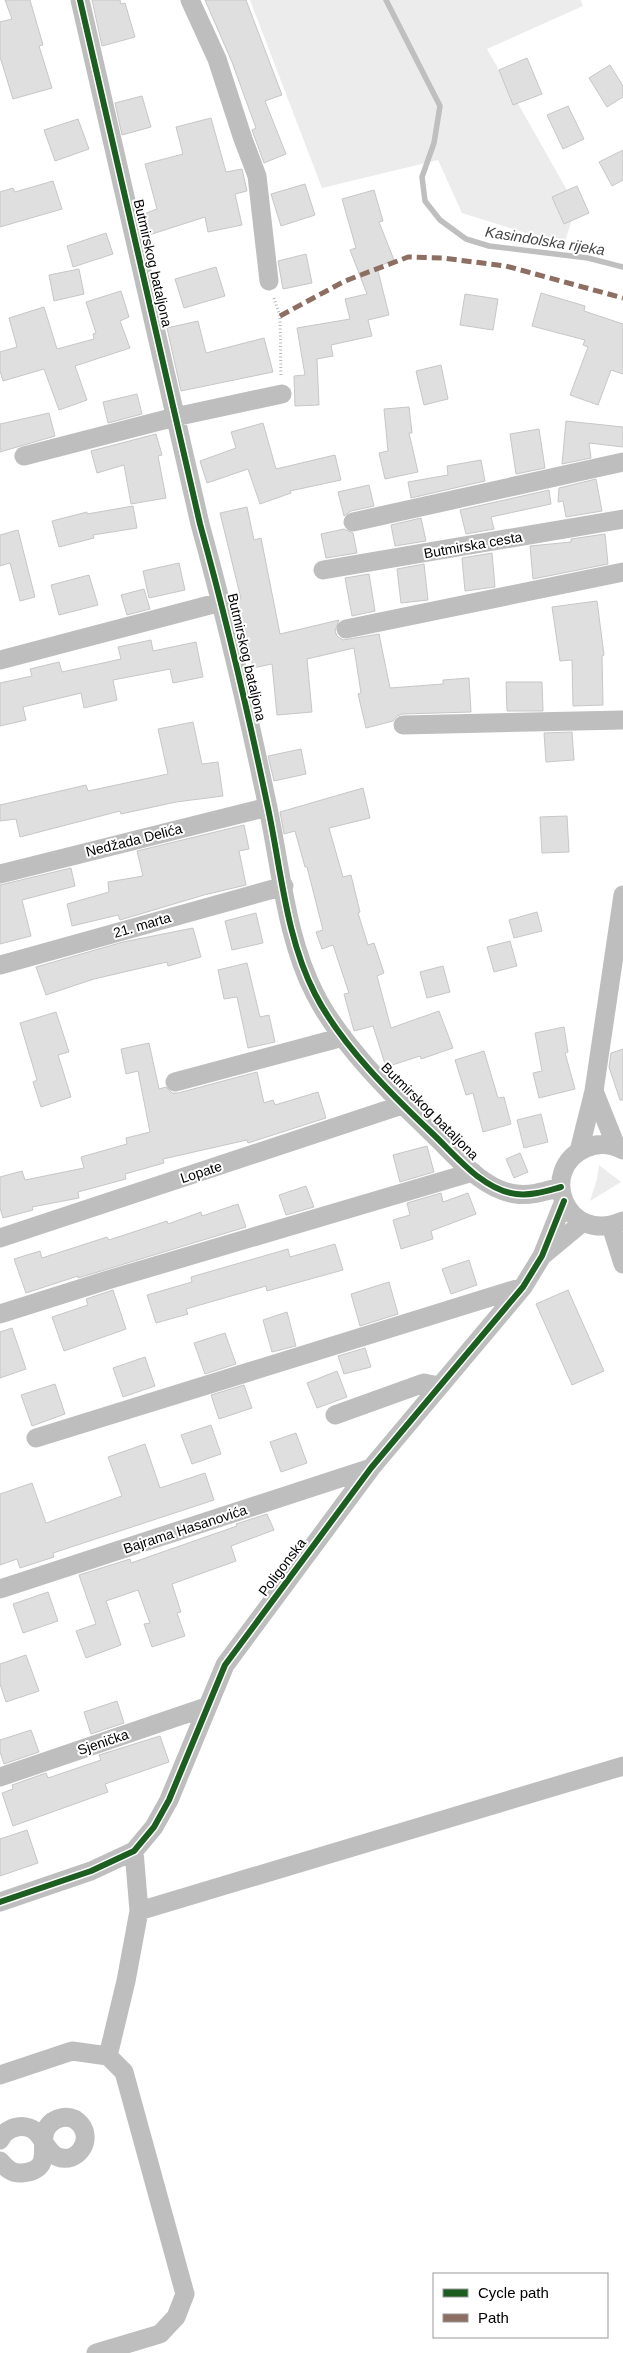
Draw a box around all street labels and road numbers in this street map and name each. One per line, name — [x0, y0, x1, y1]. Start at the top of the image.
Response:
street label: Butmirskog bataljona — [130, 198, 176, 329]
street label: Butmirska cesta — [423, 528, 524, 562]
street label: Butmirskog bataljona — [224, 592, 270, 723]
street label: Nedžada Delića — [84, 820, 184, 860]
street label: 21. marta — [111, 909, 173, 941]
street label: Butmirskog bataljona — [378, 1059, 482, 1163]
street label: Lopate — [178, 1158, 224, 1186]
street label: Bajrama Hasanovića — [121, 1501, 249, 1557]
street label: Poligonska — [255, 1535, 309, 1599]
street label: Sjenička — [75, 1726, 131, 1758]

